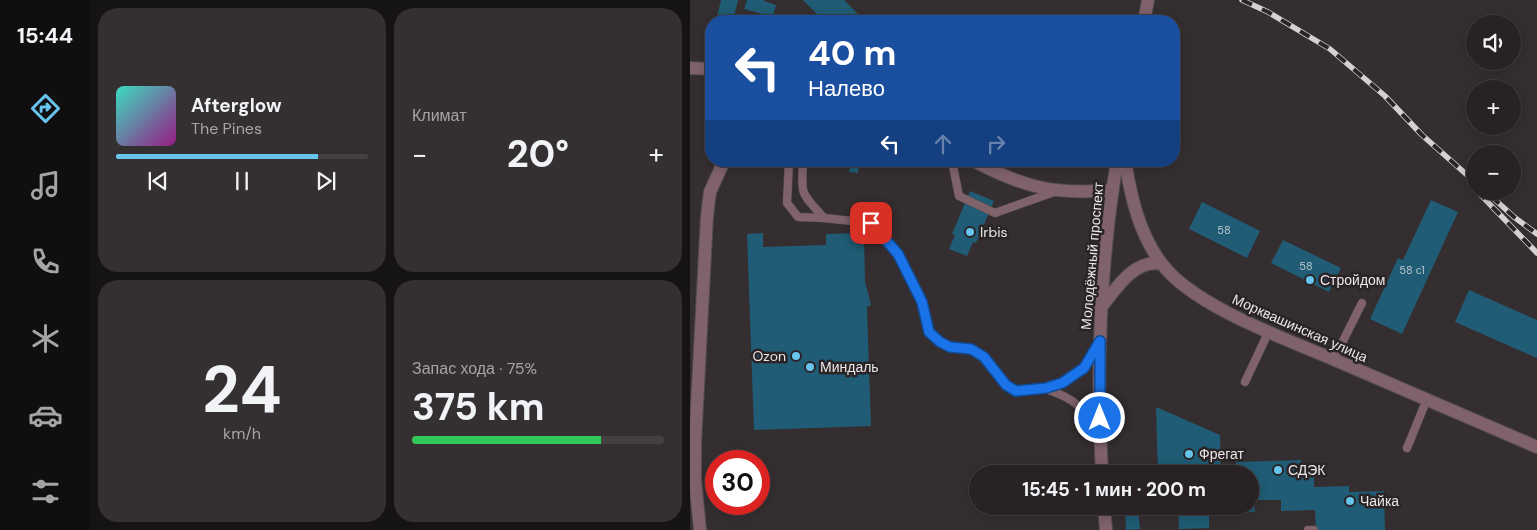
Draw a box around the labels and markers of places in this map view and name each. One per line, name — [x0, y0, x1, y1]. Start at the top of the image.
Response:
pin — [850, 202, 892, 244]
place label: Irbis — [980, 223, 1008, 241]
marker: Irbis — [964, 226, 976, 238]
place label: Стройдом — [1320, 271, 1386, 289]
marker: Стройдом — [1304, 274, 1316, 286]
place label: Ozon — [752, 347, 786, 365]
marker: Ozon — [790, 350, 802, 362]
place label: Миндаль — [820, 358, 879, 376]
marker: Миндаль — [804, 361, 816, 373]
place label: Фрегат — [1199, 445, 1244, 463]
marker: Фрегат — [1183, 448, 1195, 460]
place label: СДЭК — [1288, 461, 1326, 479]
marker: СДЭК — [1272, 464, 1284, 476]
place label: Чайка — [1360, 492, 1399, 510]
marker: Чайка — [1344, 495, 1356, 507]

